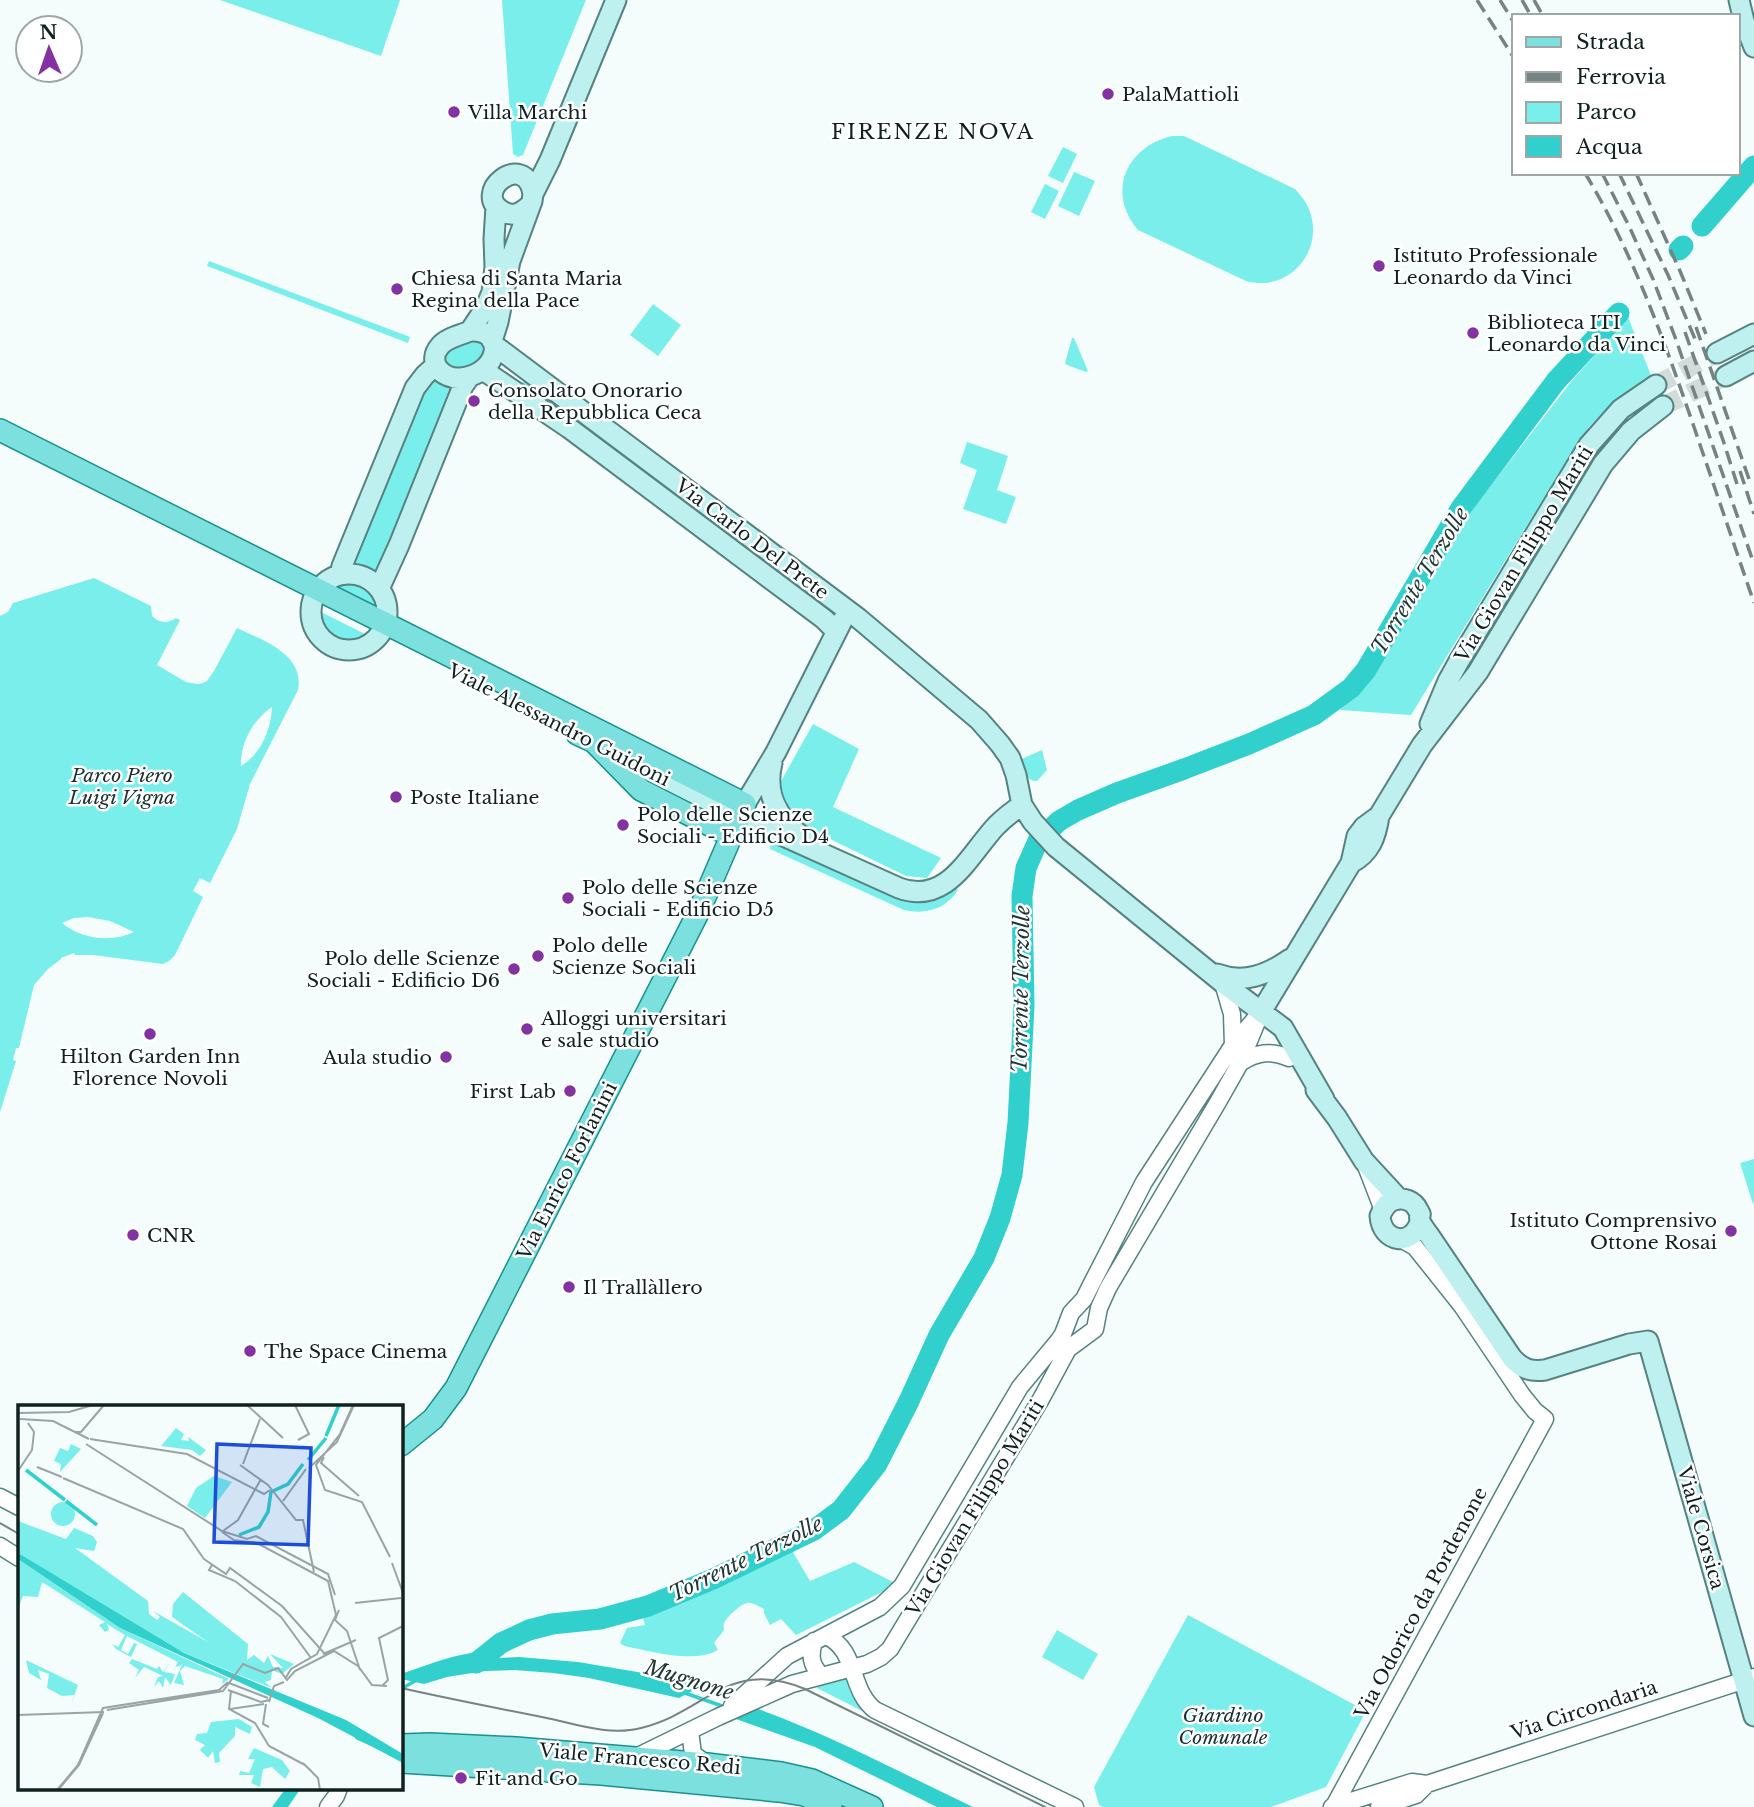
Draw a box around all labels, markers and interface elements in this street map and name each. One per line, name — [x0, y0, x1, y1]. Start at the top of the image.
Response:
north arrow — [14, 14, 84, 84]
legend — [1512, 14, 1740, 175]
text: N — [39, 21, 58, 44]
text: Strada — [1576, 29, 1645, 55]
text: Ferrovia — [1576, 64, 1666, 90]
place label: PalaMattioli — [1122, 83, 1240, 106]
marker: PalaMattioli — [1100, 86, 1116, 102]
text: Parco — [1576, 99, 1637, 125]
place label: Villa Marchi — [467, 101, 588, 124]
marker: Villa Marchi — [446, 104, 462, 120]
district label: FIRENZE NOVA — [831, 119, 1035, 145]
text: Acqua — [1575, 134, 1643, 160]
place label: Istituto Professionale Leonardo da Vinci — [1393, 244, 1598, 289]
marker: Istituto Professionale Leonardo da Vinci — [1371, 258, 1387, 274]
place label: Chiesa di Santa Maria Regina della Pace — [411, 267, 622, 312]
marker: Chiesa di Santa Maria Regina della Pace — [389, 281, 405, 297]
place label: Biblioteca ITI Leonardo da Vinci — [1487, 311, 1667, 356]
marker: Biblioteca ITI Leonardo da Vinci — [1465, 325, 1481, 341]
place label: Consolato Onorario della Repubblica Ceca — [488, 379, 702, 424]
marker: Consolato Onorario della Repubblica Ceca — [466, 393, 482, 409]
street label: Via Giovan Filippo Mariti — [1450, 441, 1598, 667]
street label: Via Carlo Del Prete — [670, 473, 833, 604]
water label: Torrente Terzolle — [1366, 502, 1474, 659]
street label: Viale Alessandro Guidoni — [443, 658, 674, 791]
park label: Parco Piero Luigi Vigna — [68, 764, 175, 809]
place label: Poste Italiane — [410, 786, 540, 809]
marker: Poste Italiane — [388, 789, 404, 805]
place label: Polo delle Scienze Sociali - Edificio D4 — [637, 803, 829, 848]
marker: Polo delle Scienze Sociali - Edificio D4 — [615, 817, 631, 833]
place label: Polo delle Scienze Sociali - Edificio D5 — [582, 876, 774, 921]
marker: Polo delle Scienze Sociali - Edificio D5 — [560, 890, 576, 906]
water label: Torrente Terzolle — [1007, 905, 1035, 1073]
place label: Polo delle Scienze Sociali — [552, 934, 697, 979]
place label: Polo delle Scienze Sociali - Edificio D6 — [307, 947, 500, 992]
marker: Polo delle Scienze Sociali — [530, 948, 546, 964]
marker: Polo delle Scienze Sociali - Edificio D6 — [506, 961, 522, 977]
place label: Alloggi universitari e sale studio — [540, 1007, 727, 1052]
marker: Alloggi universitari e sale studio — [519, 1021, 535, 1037]
marker: Hilton Garden Inn Florence Novoli — [142, 1026, 158, 1042]
place label: Hilton Garden Inn Florence Novoli — [60, 1045, 240, 1090]
place label: Aula studio — [322, 1046, 432, 1069]
marker: Aula studio — [438, 1049, 454, 1065]
street label: Via Enrico Forlanini — [512, 1078, 622, 1265]
place label: First Lab — [470, 1080, 556, 1103]
marker: First Lab — [562, 1083, 578, 1099]
place label: Istituto Comprensivo Ottone Rosai — [1510, 1209, 1718, 1254]
marker: Istituto Comprensivo Ottone Rosai — [1723, 1223, 1739, 1239]
place label: CNR — [147, 1224, 195, 1247]
marker: CNR — [125, 1227, 141, 1243]
place label: Il Trallàllero — [583, 1276, 703, 1299]
marker: Il Trallàllero — [561, 1279, 577, 1295]
place label: The Space Cinema — [264, 1340, 448, 1363]
marker: The Space Cinema — [242, 1343, 258, 1359]
street label: Via Giovan Filippo Mariti — [901, 1395, 1049, 1621]
inset map — [18, 1405, 402, 1790]
street label: Viale Corsica — [1672, 1463, 1730, 1593]
street label: Via Odorico da Pordenone — [1349, 1483, 1492, 1724]
water label: Torrente Terzolle — [665, 1510, 827, 1607]
water label: Mugnone — [640, 1654, 737, 1706]
street label: Via Circondaria — [1507, 1675, 1661, 1745]
park label: Giardino Comunale — [1179, 1704, 1268, 1749]
street label: Viale Francesco Redi — [537, 1739, 742, 1779]
place label: Fit and Go — [475, 1767, 578, 1790]
marker: Fit and Go — [453, 1770, 469, 1786]

